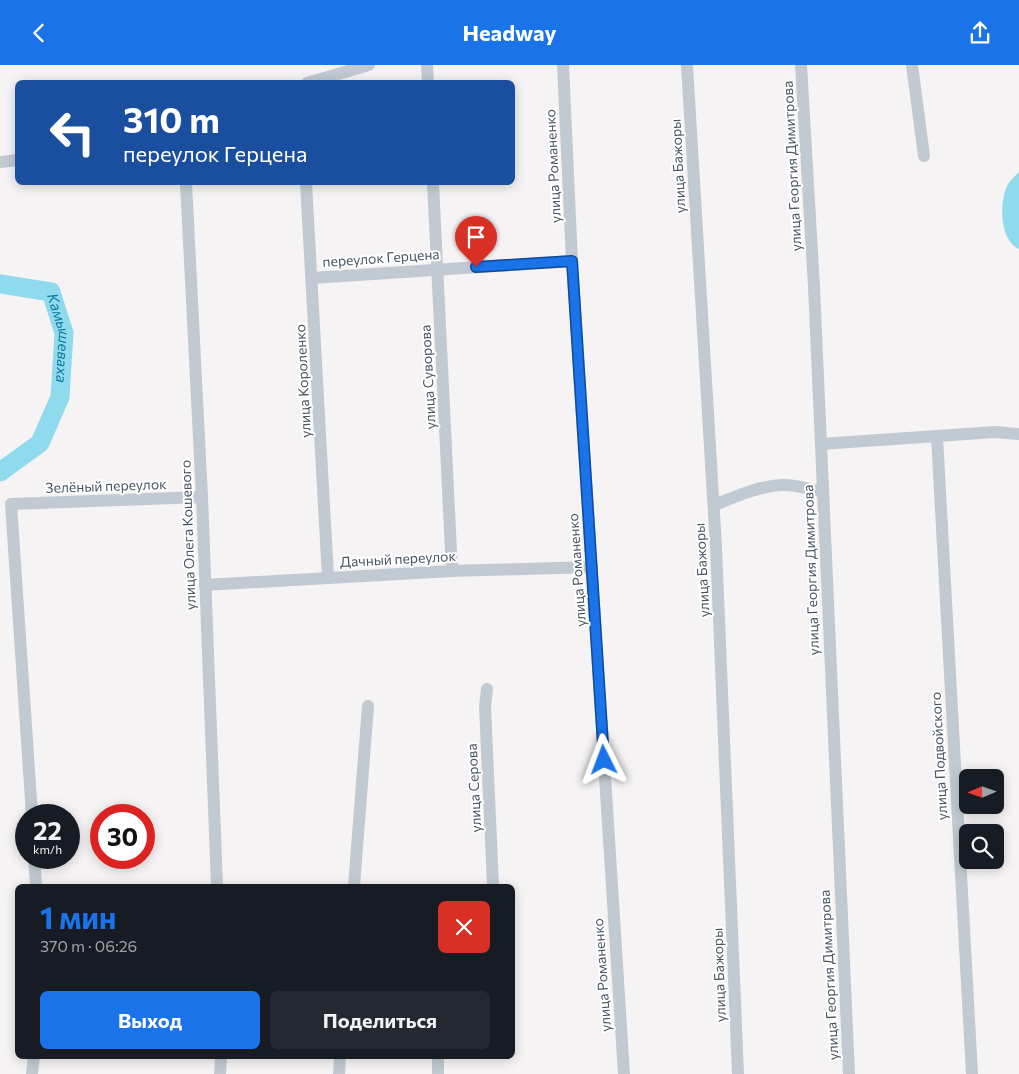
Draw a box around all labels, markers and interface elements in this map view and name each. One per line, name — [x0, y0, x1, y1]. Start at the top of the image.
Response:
icon: back — [25, 19, 53, 47]
text: Headway — [463, 19, 556, 46]
icon: share — [966, 19, 994, 47]
street label: улица Георгия Димитрова — [779, 80, 804, 252]
text: 310 m — [123, 97, 220, 140]
icon: left — [40, 100, 105, 165]
street label: улица Романенко — [541, 109, 564, 223]
street label: улица Бажоры — [667, 118, 688, 214]
text: переулок Герцена — [123, 140, 307, 167]
pin — [455, 216, 497, 267]
icon: arrive — [462, 223, 490, 251]
street label: переулок Герцена — [322, 245, 440, 270]
water label: Камышеваха — [44, 291, 74, 384]
street label: улица Короленко — [291, 324, 314, 438]
street label: улица Суворова — [416, 324, 439, 430]
street label: улица Олега Кошевого — [176, 460, 199, 610]
street label: Зелёный переулок — [45, 475, 167, 496]
street label: улица Георгия Димитрова — [799, 484, 822, 656]
street label: улица Романенко — [564, 513, 589, 627]
street label: улица Бажоры — [691, 522, 712, 618]
street label: Дачный переулок — [340, 547, 457, 570]
street label: улица Подвойского — [927, 691, 950, 821]
position arrow — [577, 733, 629, 785]
street label: улица Серова — [463, 743, 484, 833]
north arrow — [959, 769, 1004, 814]
map controls — [959, 769, 1004, 869]
speed limit sign: 30 — [90, 804, 155, 869]
text: 22 — [33, 815, 62, 845]
button: search — [959, 824, 1004, 869]
text: km/h — [33, 842, 62, 856]
street label: улица Георгия Димитрова — [816, 889, 841, 1061]
text: 1 мин — [40, 898, 116, 935]
button: close — [438, 901, 490, 953]
street label: улица Романенко — [589, 918, 614, 1032]
street label: улица Бажоры — [708, 927, 729, 1023]
text: 370 m · 06:26 — [40, 936, 137, 955]
button: Выход — [40, 991, 260, 1049]
button: Поделиться — [270, 991, 490, 1049]

